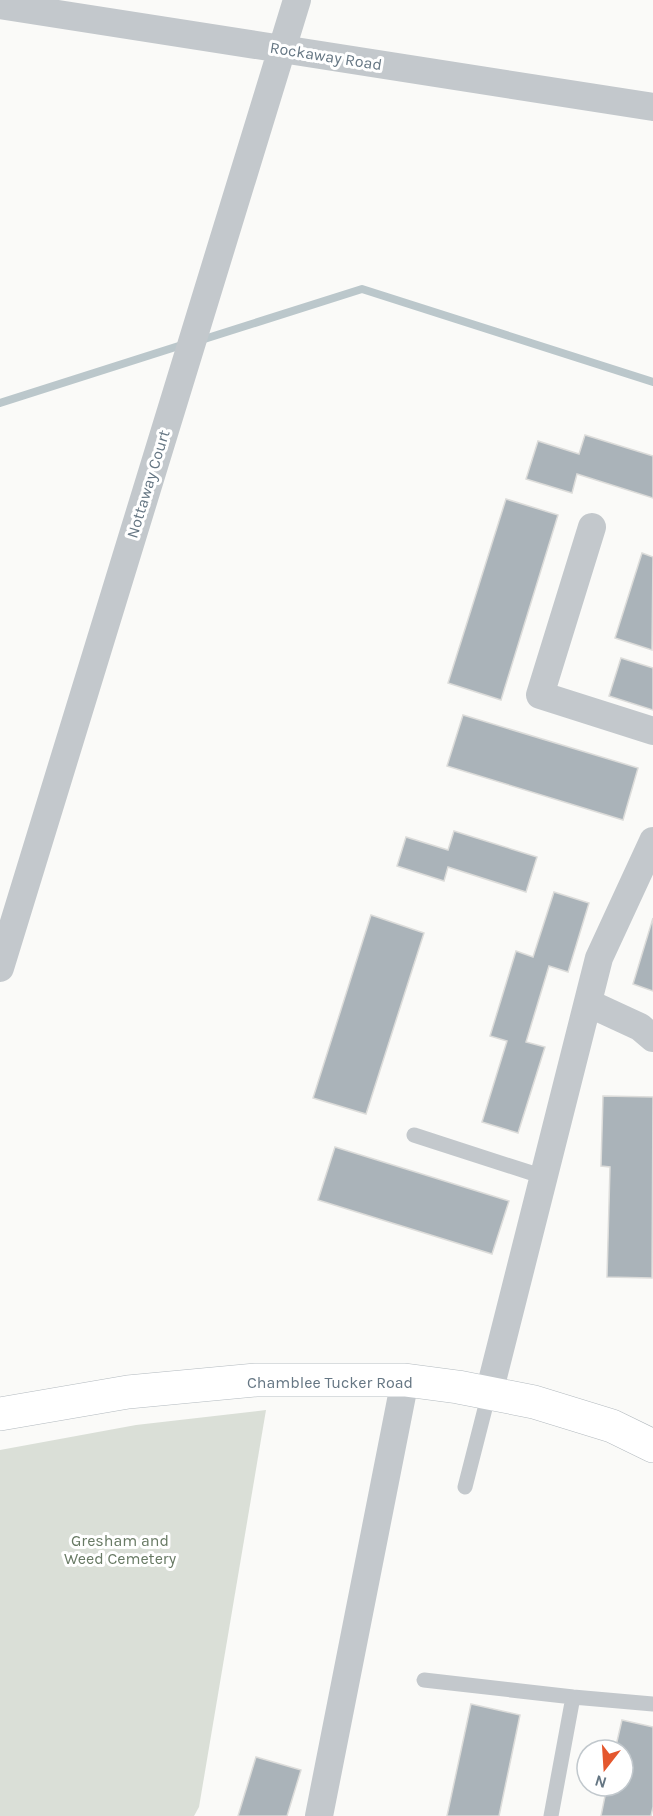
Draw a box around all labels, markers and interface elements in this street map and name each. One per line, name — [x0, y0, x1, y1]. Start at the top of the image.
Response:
street label: Rockaway Road — [269, 38, 383, 74]
street label: Nottaway Court — [123, 428, 173, 540]
street label: Chamblee Tucker Road — [247, 1373, 413, 1392]
park label: Gresham and Weed Cemetery — [64, 1531, 177, 1568]
north arrow — [575, 1738, 635, 1798]
text: N — [592, 1771, 609, 1793]

